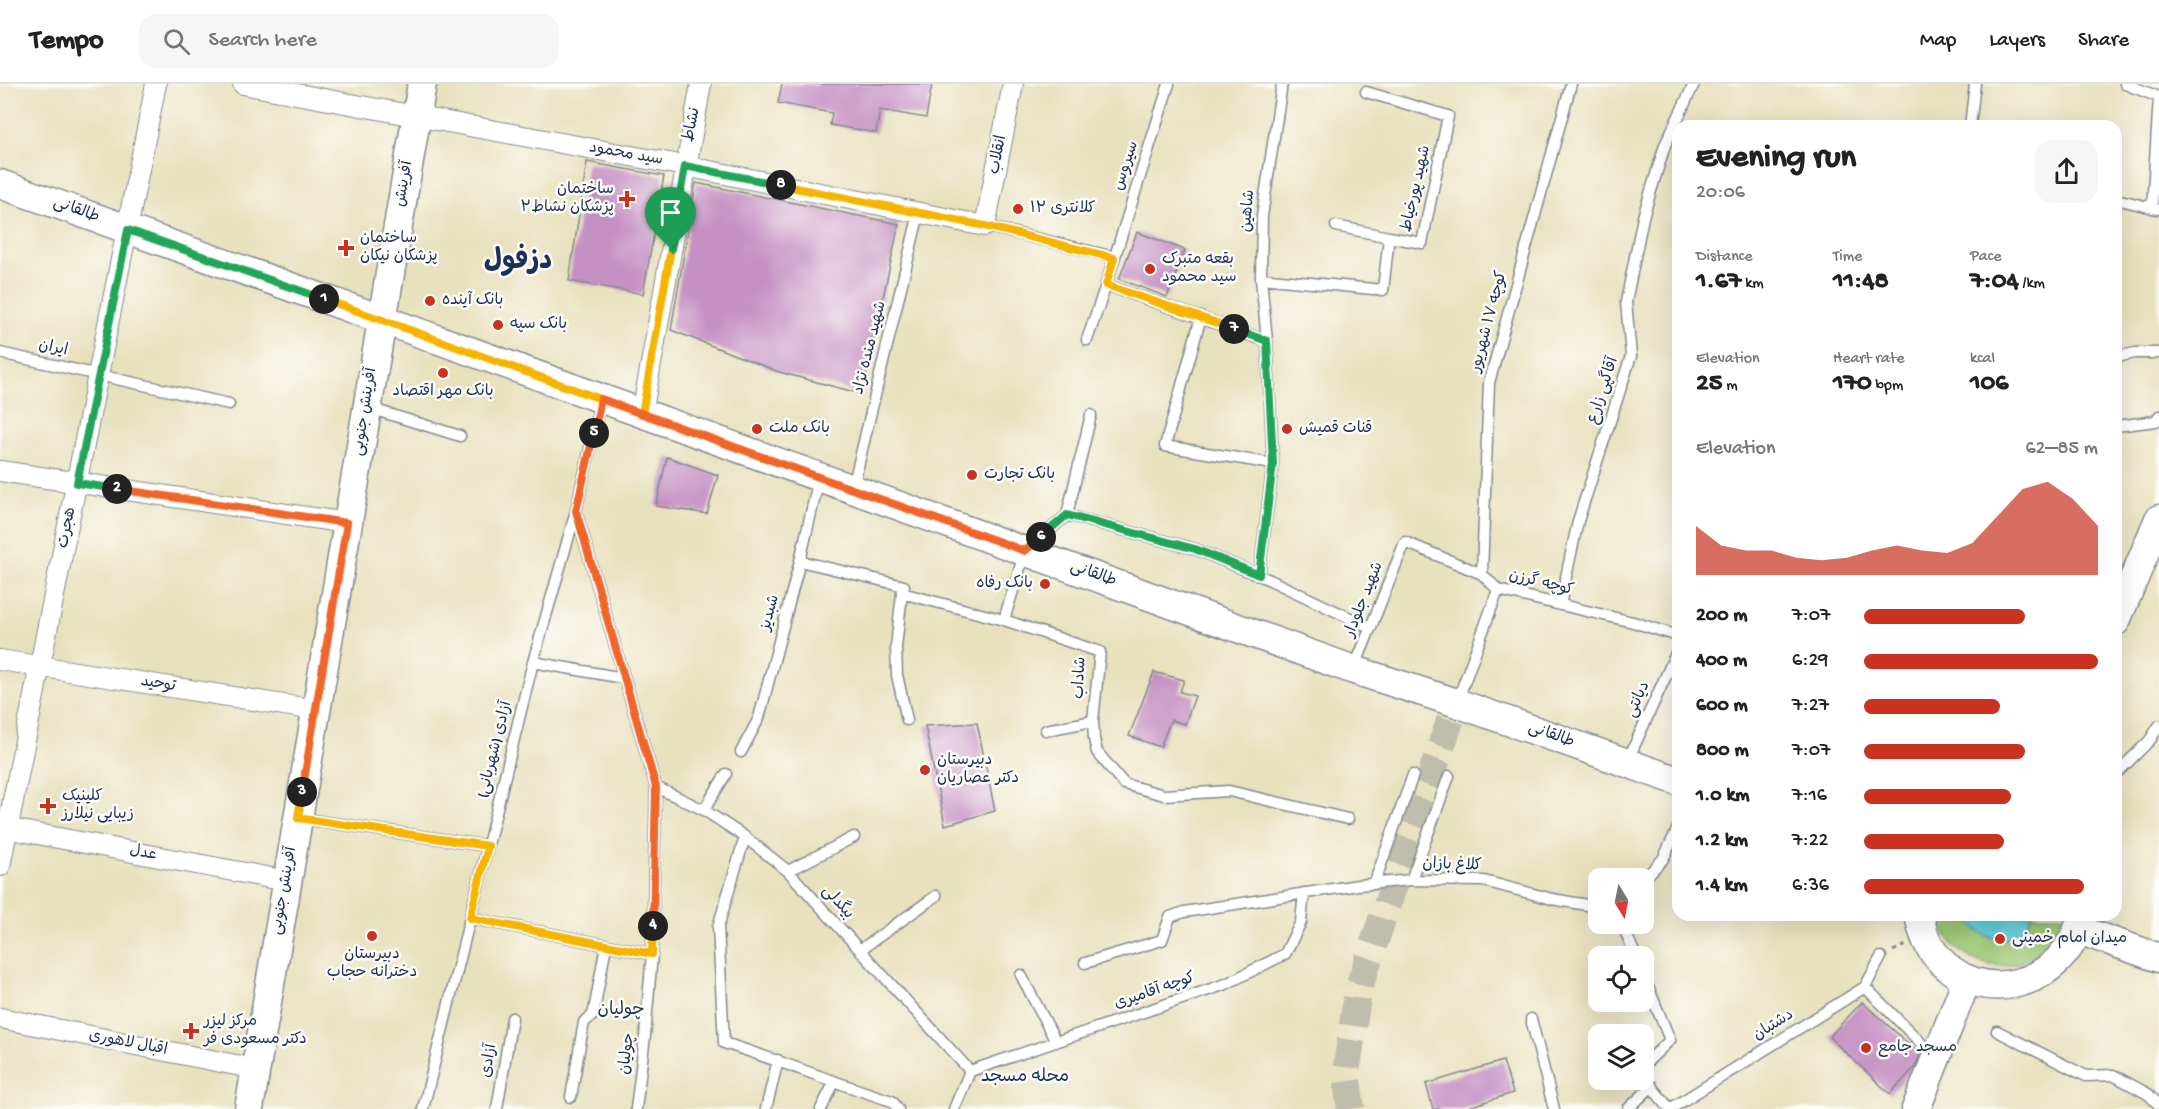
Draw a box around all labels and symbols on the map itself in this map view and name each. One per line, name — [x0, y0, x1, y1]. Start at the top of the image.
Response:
street label: نشاط — [680, 106, 706, 144]
street label: انقلاب — [986, 134, 1012, 176]
street label: سید محمود — [588, 139, 664, 171]
street label: سیروس — [1110, 139, 1144, 193]
street label: شهید پورخیاط — [1398, 144, 1436, 234]
street label: آفرینش — [391, 158, 419, 208]
pin: 8 — [766, 170, 796, 200]
place label: ساختمان پزشکان نشاط۲ — [520, 181, 614, 218]
pin — [645, 187, 696, 249]
street label: شاهین — [1238, 189, 1260, 233]
marker: ساختمان پزشکان نشاط۲ — [618, 190, 636, 208]
street label: طالقانی — [50, 194, 102, 228]
place label: کلانتری ۱۲ — [1030, 200, 1096, 219]
marker: کلانتری ۱۲ — [1011, 202, 1025, 216]
place label: ساختمان پزشکان نیکان — [360, 230, 438, 267]
marker: ساختمان پزشکان نیکان — [337, 239, 355, 257]
district label: دزفول — [484, 243, 552, 279]
place label: بقعه متبرک سید محمود — [1162, 251, 1237, 288]
marker: بقعه متبرک سید محمود — [1143, 262, 1157, 276]
street label: کوچه ۱۷ شهریور — [1467, 269, 1513, 377]
pin: 1 — [309, 284, 339, 314]
place label: بانک آینده — [442, 291, 504, 311]
marker: بانک آینده — [423, 294, 437, 308]
street label: شهید منده نژاد — [850, 299, 892, 397]
pin: 7 — [1219, 314, 1249, 344]
place label: بانک سپه — [510, 315, 567, 335]
marker: بانک سپه — [491, 318, 505, 332]
street label: ایران — [37, 337, 69, 361]
street label: آقاگپی زارع — [1581, 353, 1624, 427]
street label: آفرینش جنوبی — [349, 365, 383, 457]
marker: بانک مهر اقتصاد — [436, 366, 450, 380]
place label: بانک مهر اقتصاد — [392, 382, 494, 402]
pin: 5 — [579, 418, 609, 448]
place label: بانک ملت — [769, 419, 830, 439]
place label: قنات قمیش — [1299, 420, 1372, 439]
marker: بانک ملت — [750, 422, 764, 436]
marker: قنات قمیش — [1280, 422, 1294, 436]
place label: بانک تجارت — [984, 465, 1055, 485]
marker: بانک تجارت — [965, 468, 979, 482]
pin: 2 — [102, 474, 132, 504]
street label: هجرت — [55, 506, 81, 550]
pin: 6 — [1026, 522, 1056, 552]
street label: طالقانی — [1067, 558, 1119, 592]
street label: شهید جلودار — [1341, 560, 1389, 642]
street label: کوچه گرزن — [1507, 564, 1576, 601]
place label: بانک رفاه — [976, 574, 1033, 594]
marker: بانک رفاه — [1038, 577, 1052, 591]
street label: شبدیز — [757, 593, 785, 635]
street label: شاداب — [1070, 656, 1092, 700]
street label: توحید — [139, 673, 177, 697]
street label: دیانتی — [1623, 679, 1655, 721]
street label: آزادی (شهربانی) — [474, 698, 517, 800]
street label: طالقانی — [1525, 719, 1577, 753]
place label: دبیرستان دکتر عصاریان — [937, 752, 1019, 789]
marker: دبیرستان دکتر عصاریان — [918, 763, 932, 777]
pin: 3 — [287, 777, 317, 807]
place label: کلینیک زیبایی نیلارز — [60, 788, 134, 825]
marker: کلینیک زیبایی نیلارز — [39, 797, 57, 815]
street label: عدل — [128, 842, 158, 866]
street label: آفرینش جنوبی — [267, 844, 302, 936]
street label: کلاغ بازان — [1422, 854, 1482, 877]
north arrow — [1588, 868, 1654, 934]
street label: بیگدلی — [817, 880, 859, 924]
pin: 4 — [638, 911, 668, 941]
marker: دبیرستان دخترانه حجاب — [365, 929, 379, 943]
place label: میدان امام خمینی — [2012, 930, 2127, 949]
marker: میدان امام خمینی — [1993, 932, 2007, 946]
place label: دبیرستان دخترانه حجاب — [327, 946, 417, 983]
street label: کوچه آقامیری — [1112, 968, 1198, 1015]
district label: چولیان — [597, 1000, 645, 1021]
street label: دشتبان — [1750, 1006, 1798, 1046]
place label: مرکز لیزر دکتر مسعودی فر — [202, 1013, 307, 1050]
marker: مرکز لیزر دکتر مسعودی فر — [182, 1022, 200, 1040]
street label: اقبال لاهوری — [87, 1027, 169, 1061]
street label: چولیان — [616, 1032, 640, 1076]
place label: مسجد جامع — [1878, 1039, 1957, 1058]
marker: مسجد جامع — [1859, 1041, 1873, 1055]
street label: آزادی — [477, 1042, 502, 1079]
district label: محله مسجد — [981, 1067, 1069, 1088]

